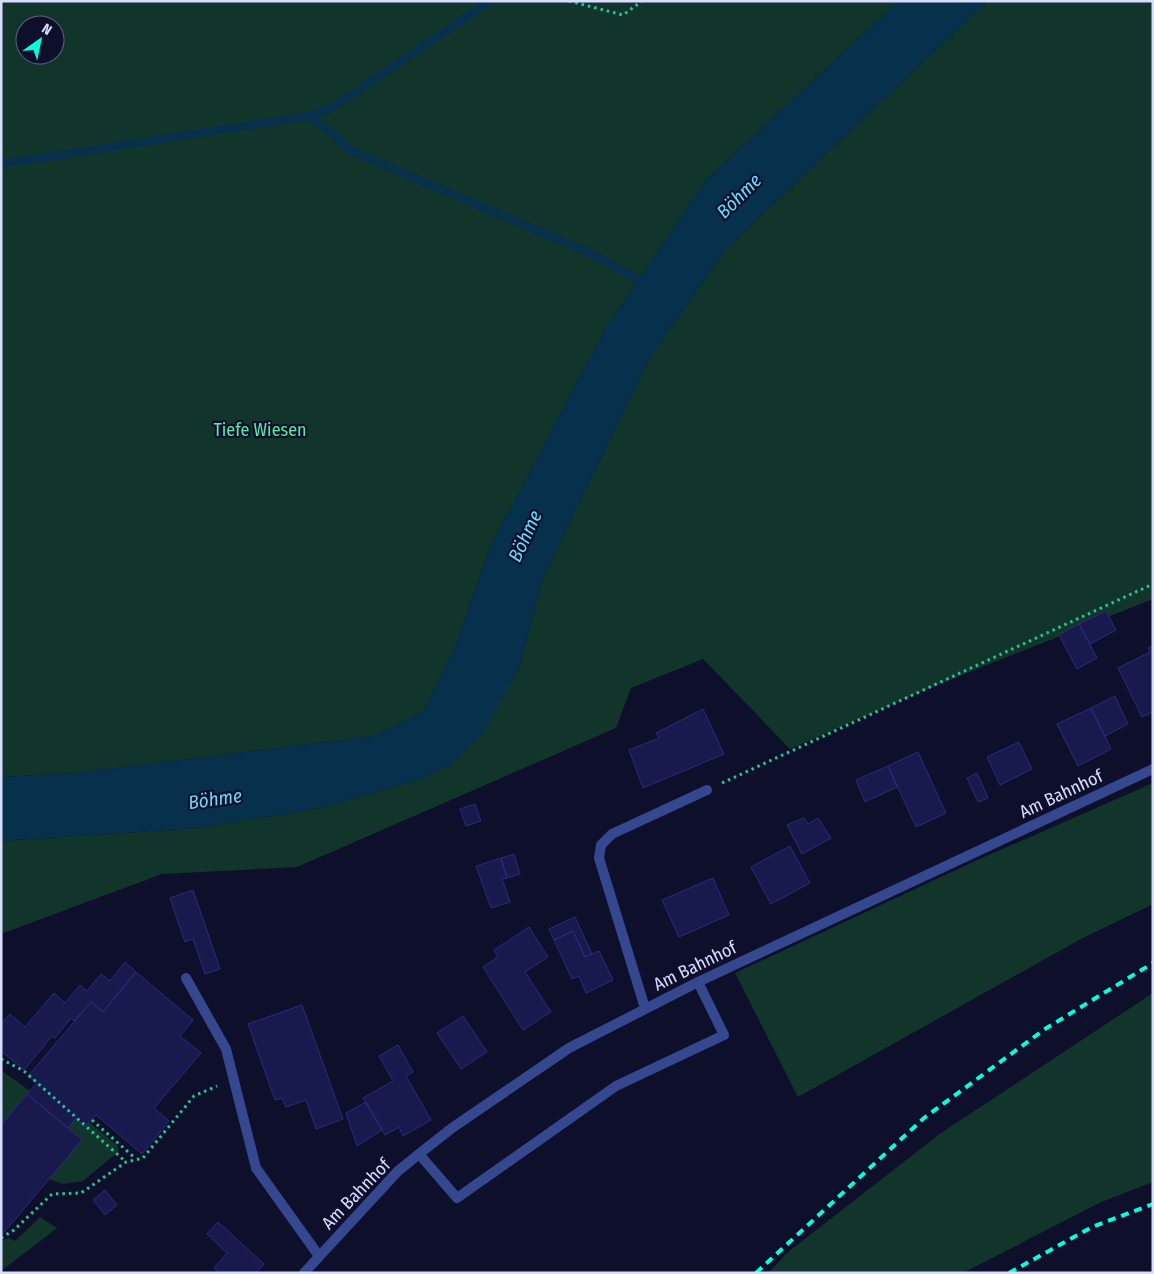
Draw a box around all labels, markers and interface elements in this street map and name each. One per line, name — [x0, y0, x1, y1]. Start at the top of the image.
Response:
north arrow — [15, 15, 65, 65]
text: N — [39, 20, 55, 39]
water label: Böhme — [712, 169, 766, 223]
park label: Tiefe Wiesen — [213, 419, 307, 441]
water label: Böhme — [503, 507, 547, 565]
street label: Am Bahnhof — [1016, 764, 1108, 823]
water label: Böhme — [187, 784, 243, 814]
street label: Am Bahnhof — [650, 936, 741, 996]
street label: Am Bahnhof — [317, 1153, 396, 1234]

